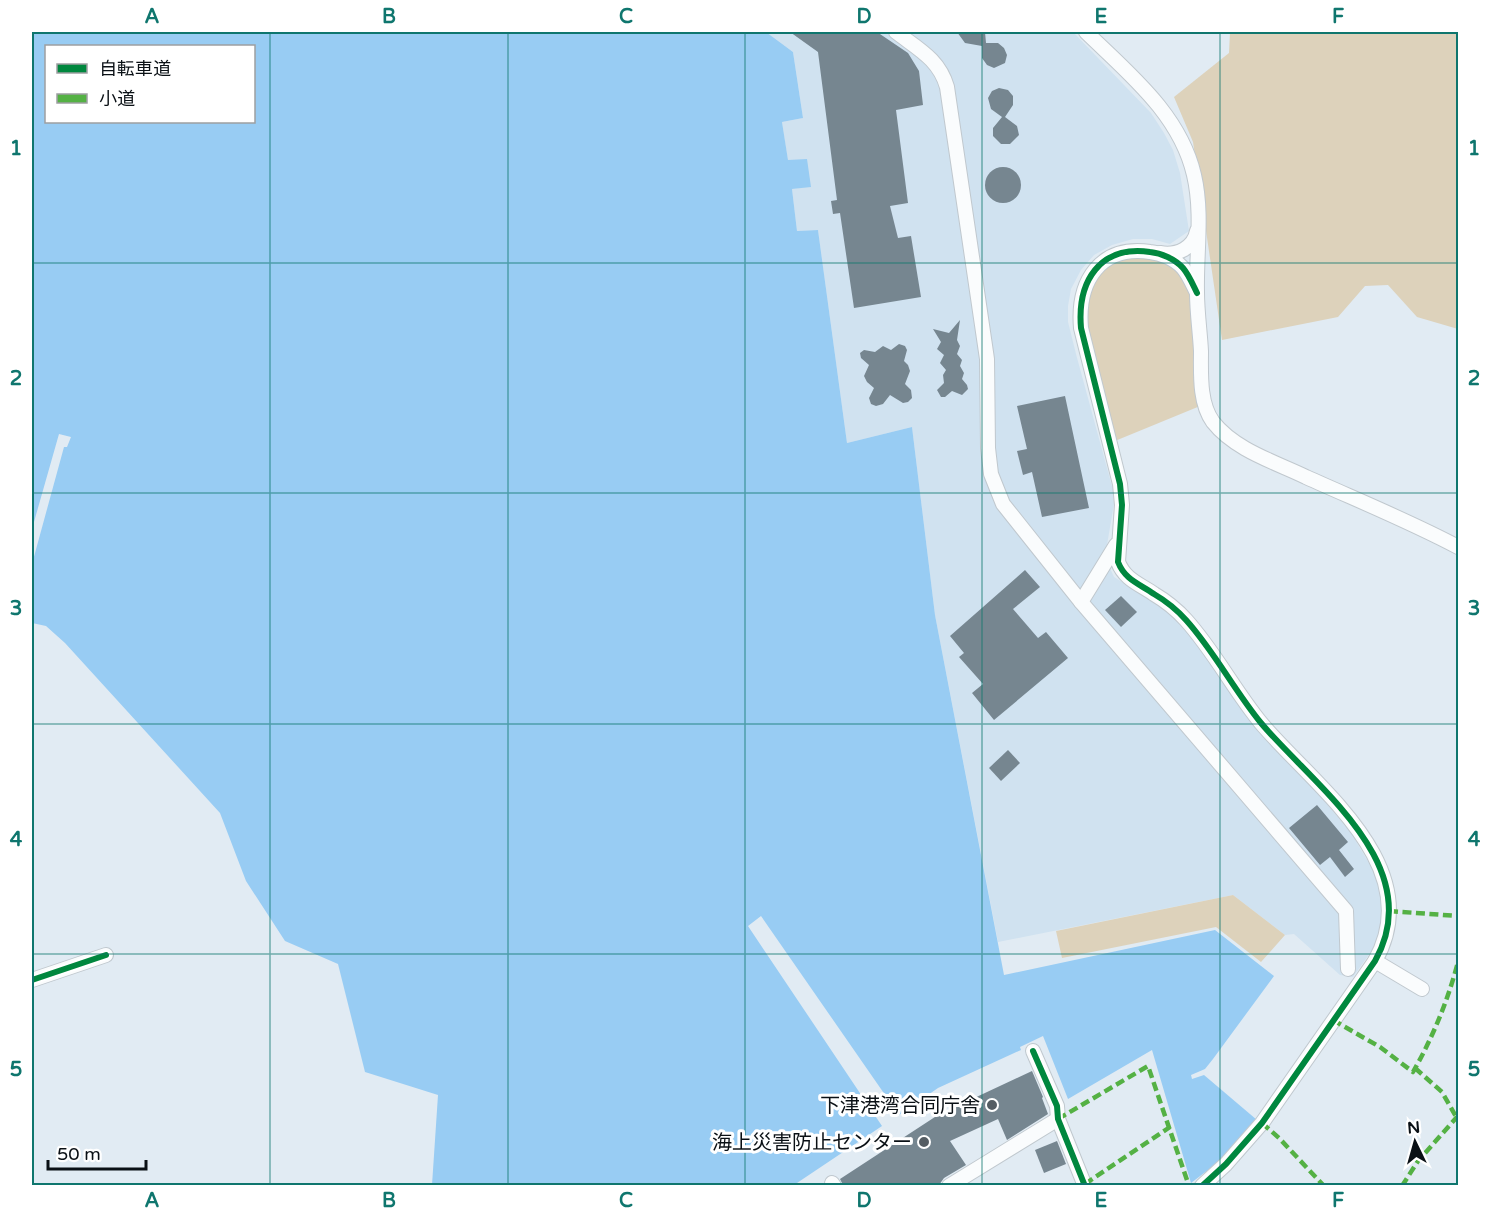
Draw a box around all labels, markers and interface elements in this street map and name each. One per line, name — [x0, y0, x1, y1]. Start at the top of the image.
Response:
text: A — [145, 5, 160, 29]
text: B — [382, 5, 396, 29]
text: C — [619, 5, 633, 29]
text: D — [856, 5, 872, 29]
text: E — [1095, 5, 1108, 29]
text: F — [1332, 5, 1344, 29]
legend — [45, 45, 255, 123]
text: 自転車道 — [99, 58, 171, 80]
text: 小道 — [99, 88, 135, 110]
text: 1 — [10, 137, 22, 161]
text: 1 — [1468, 137, 1480, 161]
text: 2 — [10, 367, 22, 391]
text: 2 — [1468, 367, 1480, 391]
text: 3 — [10, 597, 22, 621]
text: 3 — [1468, 597, 1480, 621]
text: 4 — [10, 828, 23, 852]
text: 4 — [1468, 828, 1481, 852]
text: 5 — [10, 1058, 22, 1082]
text: 5 — [1468, 1058, 1480, 1082]
place label: 下津港湾合同庁舎 — [820, 1094, 980, 1118]
marker: 下津港湾合同庁舎 — [985, 1098, 999, 1112]
north arrow — [1385, 1112, 1445, 1172]
text: N — [1407, 1118, 1421, 1139]
place label: 海上災害防止センター — [712, 1131, 912, 1155]
scale bar — [48, 1133, 146, 1171]
marker: 海上災害防止センター — [917, 1135, 931, 1149]
text: 50 m — [57, 1143, 101, 1165]
text: A — [145, 1189, 160, 1213]
text: B — [382, 1189, 396, 1213]
text: C — [619, 1189, 633, 1213]
text: D — [856, 1189, 872, 1213]
text: E — [1095, 1189, 1108, 1213]
text: F — [1332, 1189, 1344, 1213]

